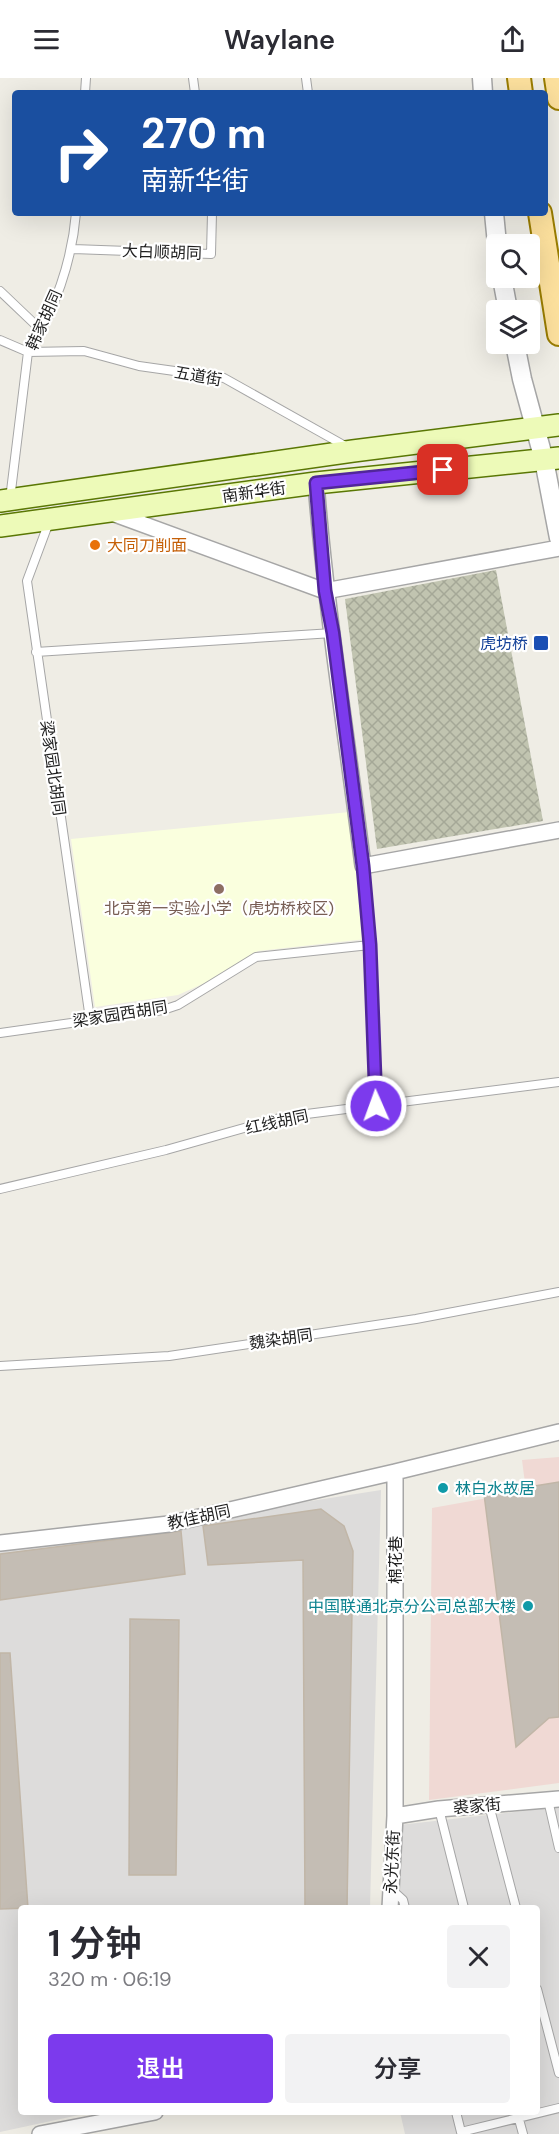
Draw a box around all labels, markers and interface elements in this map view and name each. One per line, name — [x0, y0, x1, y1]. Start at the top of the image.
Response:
text: Waylane — [224, 22, 335, 57]
icon: menu — [30, 23, 63, 56]
icon: share — [496, 23, 529, 56]
text: 270 m — [141, 106, 266, 161]
icon: right — [42, 114, 120, 192]
text: 南新华街 — [141, 163, 249, 198]
map controls — [486, 234, 540, 354]
button: search — [486, 234, 540, 288]
street label: 大白顺胡同 — [122, 240, 202, 264]
street label: 韩家胡同 — [21, 286, 67, 354]
button: layers — [486, 300, 540, 354]
street label: 五道街 — [173, 361, 223, 391]
pin — [417, 444, 468, 495]
icon: arrive — [426, 453, 459, 486]
street label: 南新华街 — [221, 477, 287, 507]
place label: 大同刀削面 — [107, 535, 187, 556]
marker: 大同刀削面 — [88, 538, 102, 552]
place label: 虎坊桥 — [480, 633, 528, 654]
marker: 虎坊桥 — [532, 634, 550, 652]
street label: 梁家园北胡同 — [36, 719, 70, 817]
marker: 北京第一实验小学（虎坊桥校区) — [212, 882, 226, 896]
place label: 北京第一实验小学（虎坊桥校区) — [104, 898, 334, 919]
street label: 梁家园西胡同 — [71, 996, 169, 1032]
position arrow — [344, 1074, 408, 1138]
street label: 红线胡同 — [244, 1105, 310, 1139]
street label: 魏染胡同 — [248, 1324, 314, 1354]
place label: 林白水故居 — [455, 1478, 535, 1499]
marker: 林白水故居 — [436, 1481, 450, 1495]
street label: 教佳胡同 — [166, 1500, 232, 1534]
street label: 棉花巷 — [385, 1536, 406, 1584]
place label: 中国联通北京分公司总部大楼 — [308, 1596, 516, 1617]
marker: 中国联通北京分公司总部大楼 — [521, 1599, 535, 1613]
street label: 裘家街 — [452, 1793, 502, 1819]
street label: 永光东街 — [380, 1829, 404, 1895]
text: 1 分钟 — [48, 1920, 141, 1967]
button: close — [447, 1925, 510, 1988]
text: 320 m · 06:19 — [48, 1966, 172, 1992]
button: 退出 — [48, 2034, 273, 2103]
button: 分享 — [285, 2034, 510, 2103]

